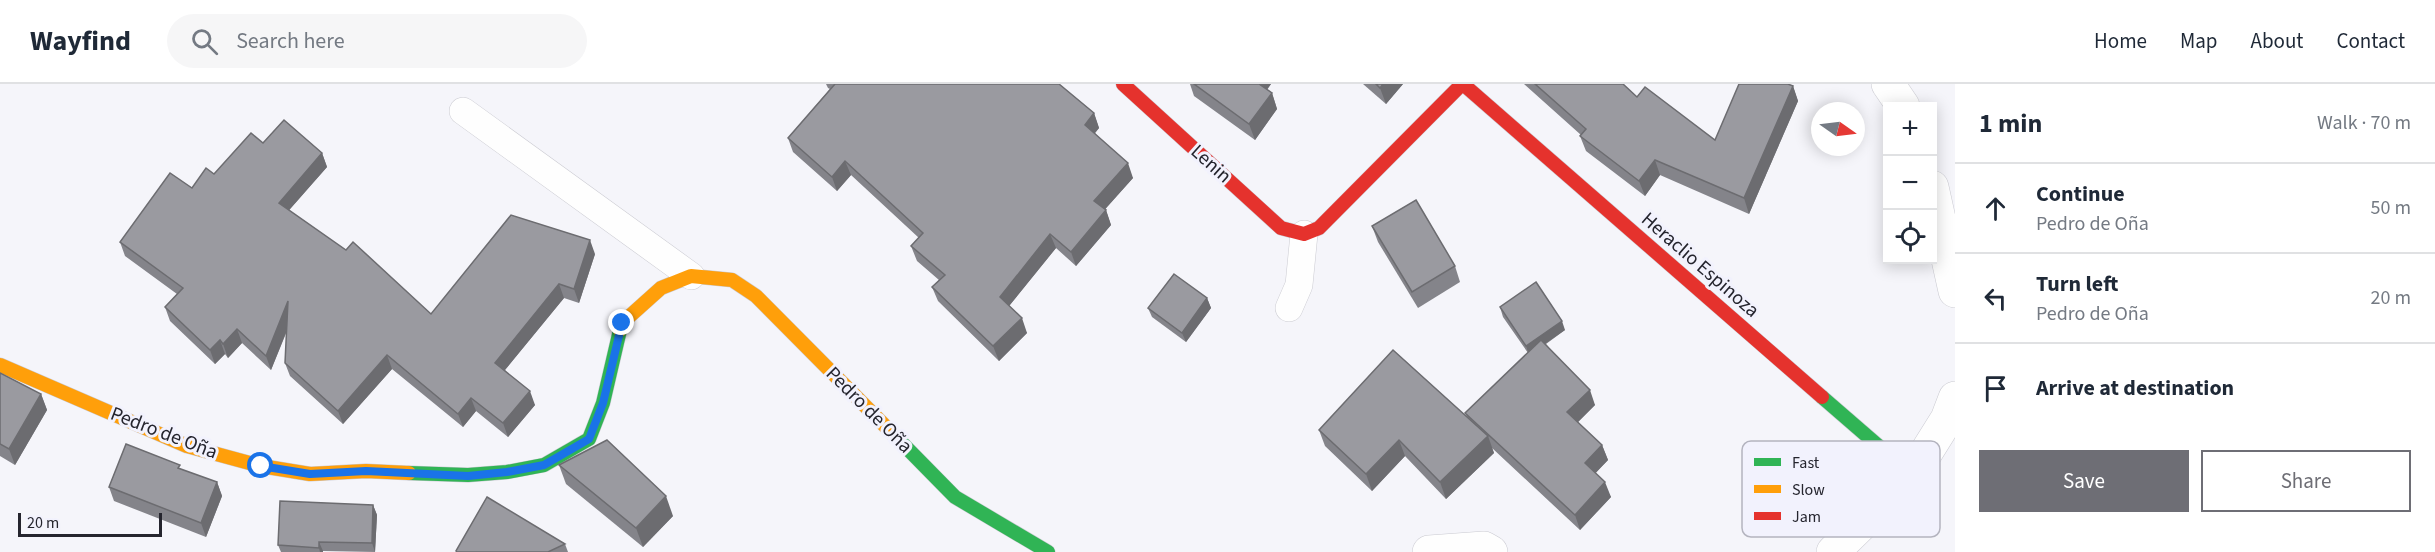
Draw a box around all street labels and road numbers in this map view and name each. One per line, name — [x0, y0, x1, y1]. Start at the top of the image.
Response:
street label: Lenin — [1184, 138, 1238, 190]
street label: Heraclio Espinoza — [1635, 206, 1765, 324]
street label: Pedro de Oña — [819, 360, 919, 460]
street label: Pedro de Oña — [106, 400, 222, 466]

